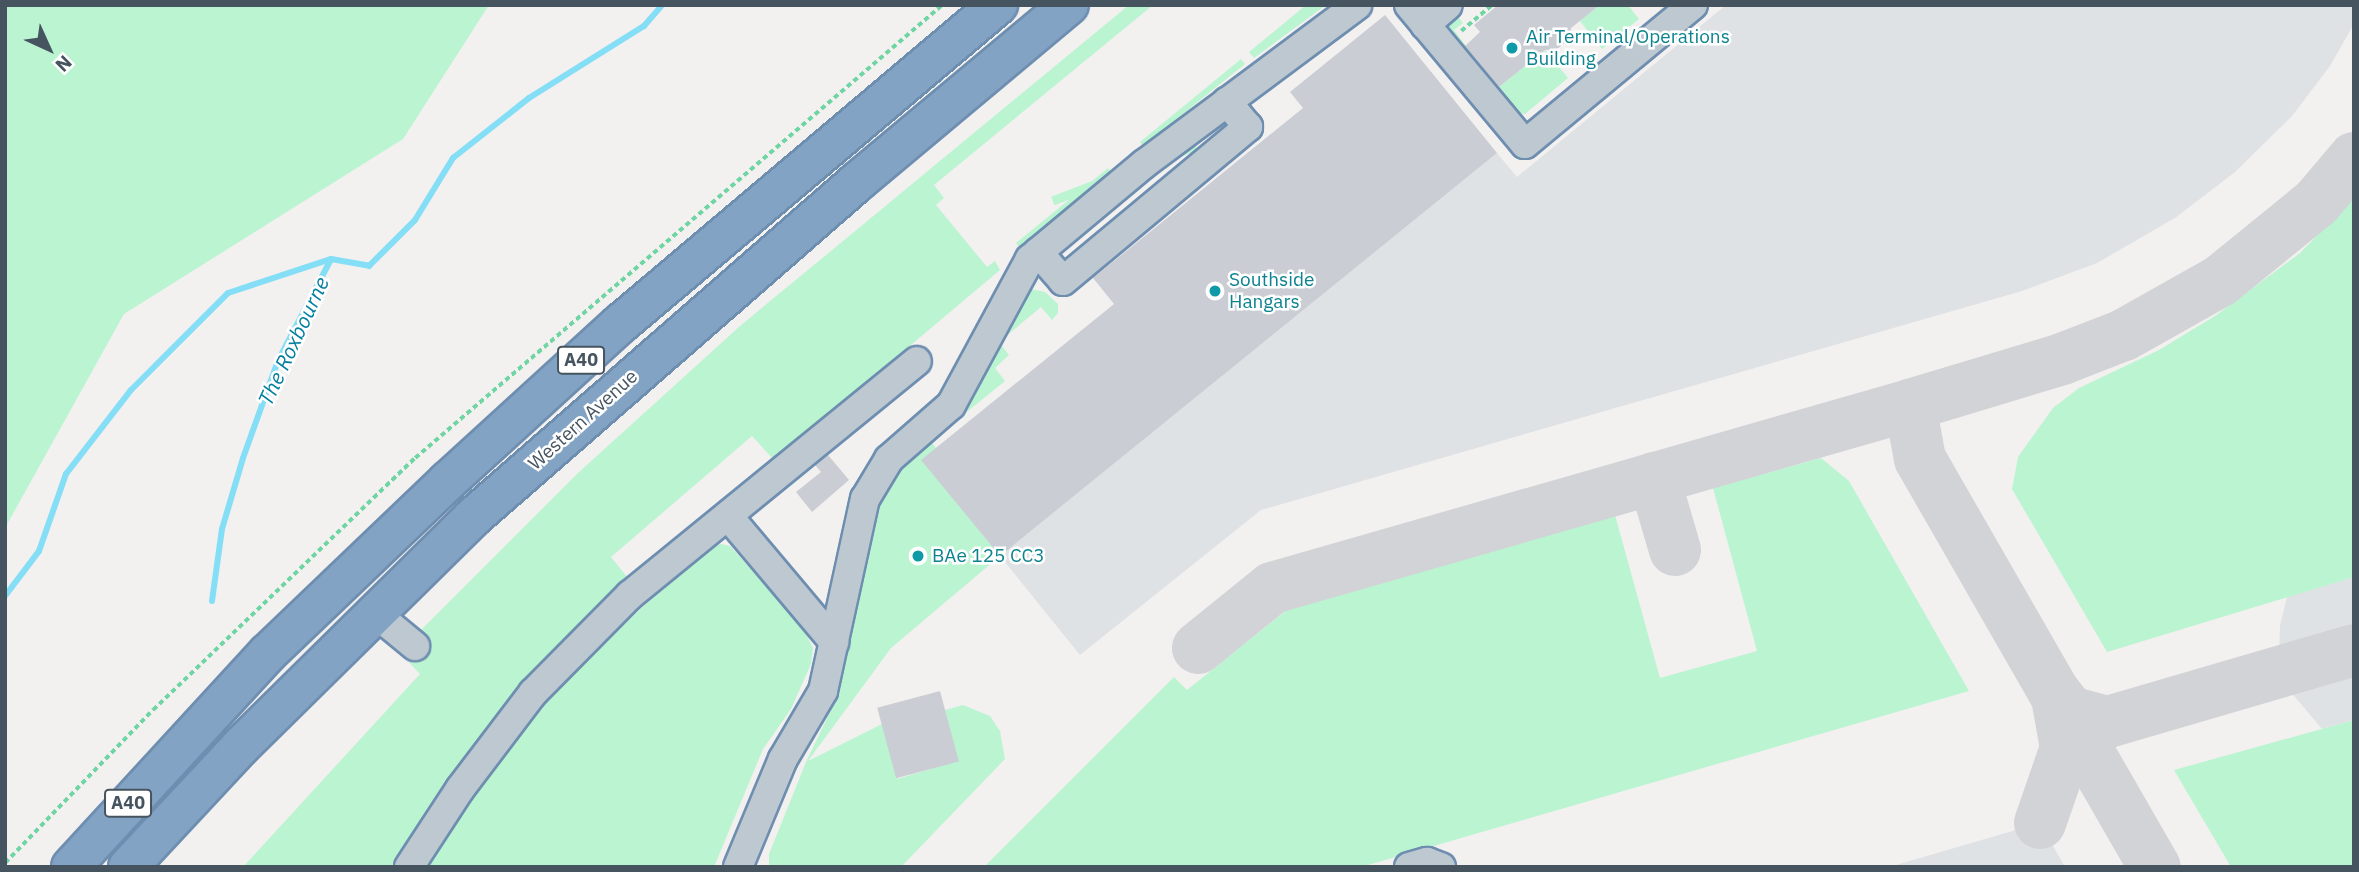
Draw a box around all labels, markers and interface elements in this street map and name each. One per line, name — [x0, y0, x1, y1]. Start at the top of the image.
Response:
north arrow — [14, 14, 84, 84]
place label: Air Terminal/Operations Building — [1526, 26, 1730, 70]
marker: Air Terminal/Operations Building — [1504, 40, 1520, 56]
text: N — [51, 50, 77, 77]
place label: Southside Hangars — [1229, 269, 1314, 313]
water label: The Roxbourne — [252, 273, 334, 409]
marker: Southside Hangars — [1207, 283, 1223, 299]
road number: A40 — [556, 346, 606, 374]
street label: Western Avenue — [524, 365, 642, 475]
place label: BAe 125 CC3 — [932, 545, 1045, 567]
marker: BAe 125 CC3 — [910, 548, 926, 564]
road number: A40 — [104, 788, 152, 818]

